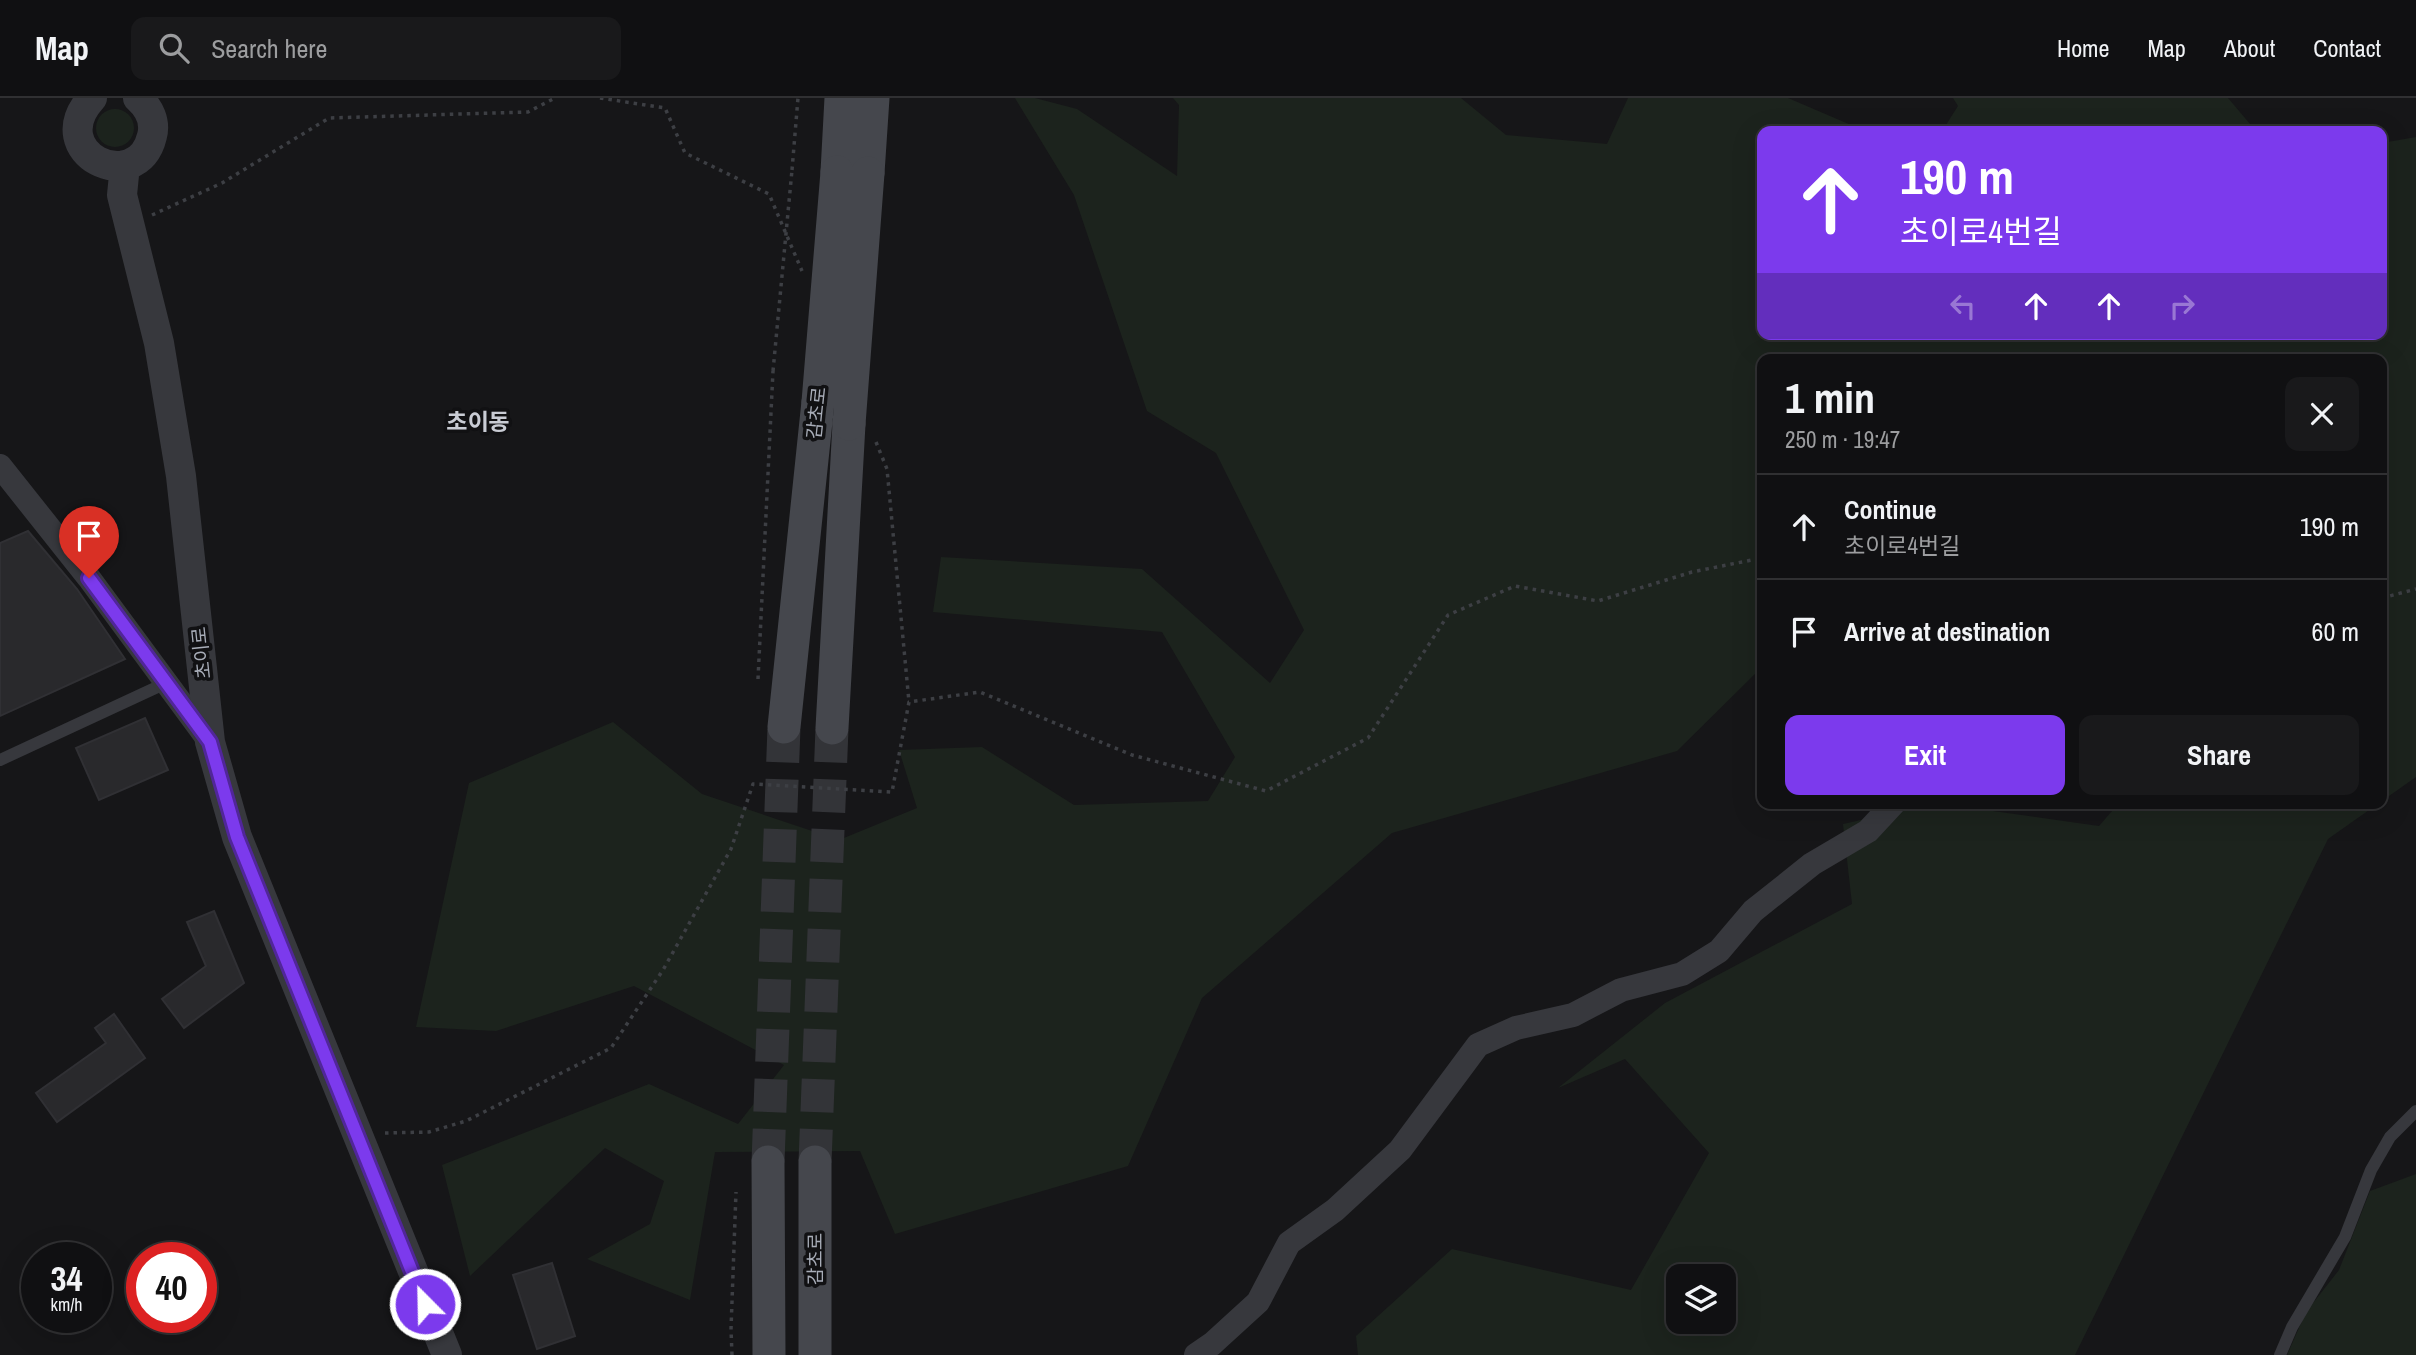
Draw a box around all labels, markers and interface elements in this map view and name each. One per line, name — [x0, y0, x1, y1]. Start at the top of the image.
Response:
search box — [131, 17, 621, 80]
text: Map — [35, 26, 89, 70]
icon: search — [155, 29, 193, 67]
text: Search here — [211, 31, 327, 66]
text: Home — [2057, 32, 2109, 64]
text: Map — [2147, 32, 2186, 64]
text: About — [2224, 32, 2275, 64]
text: Contact — [2313, 32, 2381, 64]
text: 190 m — [1900, 143, 2014, 209]
icon: ahead — [1785, 154, 1876, 245]
text: 초이로4번길 — [1900, 210, 2062, 253]
icon: left — [1944, 287, 1982, 325]
icon: ahead — [2017, 287, 2055, 325]
icon: ahead — [2090, 287, 2128, 325]
icon: right — [2163, 287, 2201, 325]
text: 1 min — [1785, 370, 1875, 426]
button: close — [2285, 377, 2359, 451]
street label: 감초로 — [800, 386, 832, 440]
district label: 초이동 — [446, 406, 510, 437]
text: 250 m · 19:47 — [1785, 424, 1900, 455]
text: Continue — [1844, 492, 1936, 527]
pin — [59, 506, 119, 578]
icon: ahead — [1785, 508, 1823, 546]
text: 190 m — [2300, 509, 2359, 544]
icon: arrive — [70, 517, 108, 555]
text: 초이로4번길 — [1844, 530, 1960, 561]
icon: arrive — [1785, 613, 1823, 651]
text: Arrive at destination — [1844, 614, 2050, 649]
text: 60 m — [2312, 614, 2359, 649]
street label: 초이로 — [185, 626, 217, 680]
button: Exit — [1785, 715, 2065, 795]
button: Share — [2079, 715, 2359, 795]
street label: 감초로 — [802, 1233, 828, 1285]
speed limit sign: 40 — [126, 1242, 217, 1333]
text: 34 — [51, 1255, 82, 1302]
map controls — [1666, 1264, 1736, 1334]
button: layers — [1666, 1264, 1736, 1334]
position arrow — [388, 1267, 462, 1341]
text: km/h — [51, 1292, 83, 1317]

